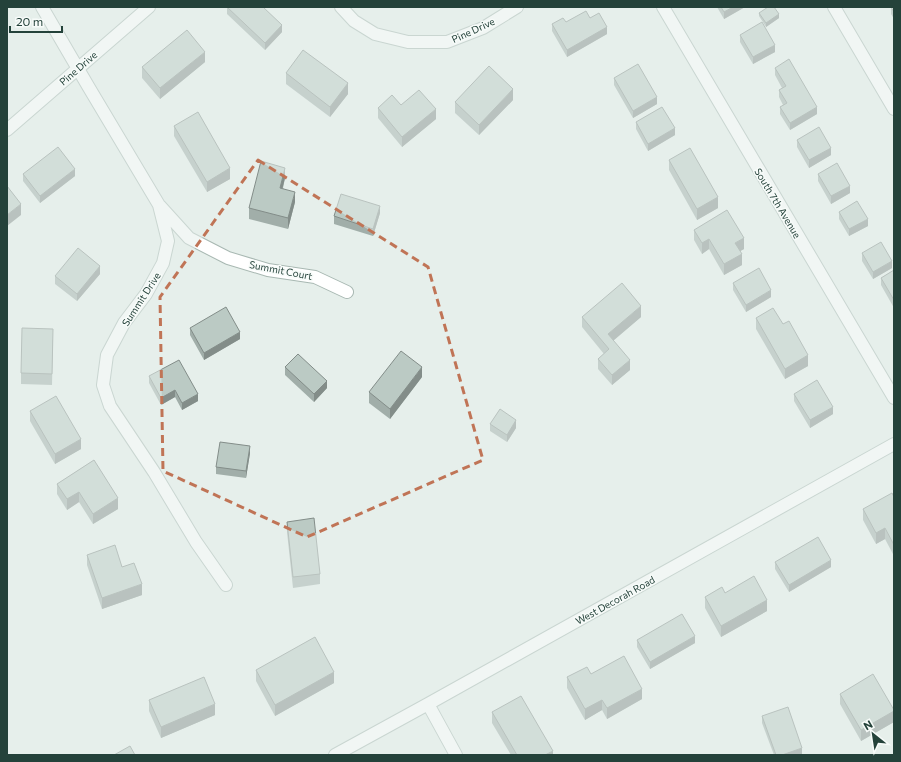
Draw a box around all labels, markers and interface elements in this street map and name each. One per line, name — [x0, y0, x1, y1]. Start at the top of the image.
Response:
scale bar — [10, 8, 62, 34]
text: 20 m — [16, 14, 43, 28]
street label: Pine Drive — [450, 15, 496, 45]
street label: Pine Drive — [57, 48, 99, 88]
street label: South 7th Avenue — [752, 166, 804, 240]
street label: Summit Court — [248, 258, 314, 282]
street label: Summit Drive — [119, 270, 163, 328]
street label: West Decorah Road — [573, 573, 657, 627]
north arrow — [853, 714, 893, 754]
text: N — [861, 717, 875, 733]

